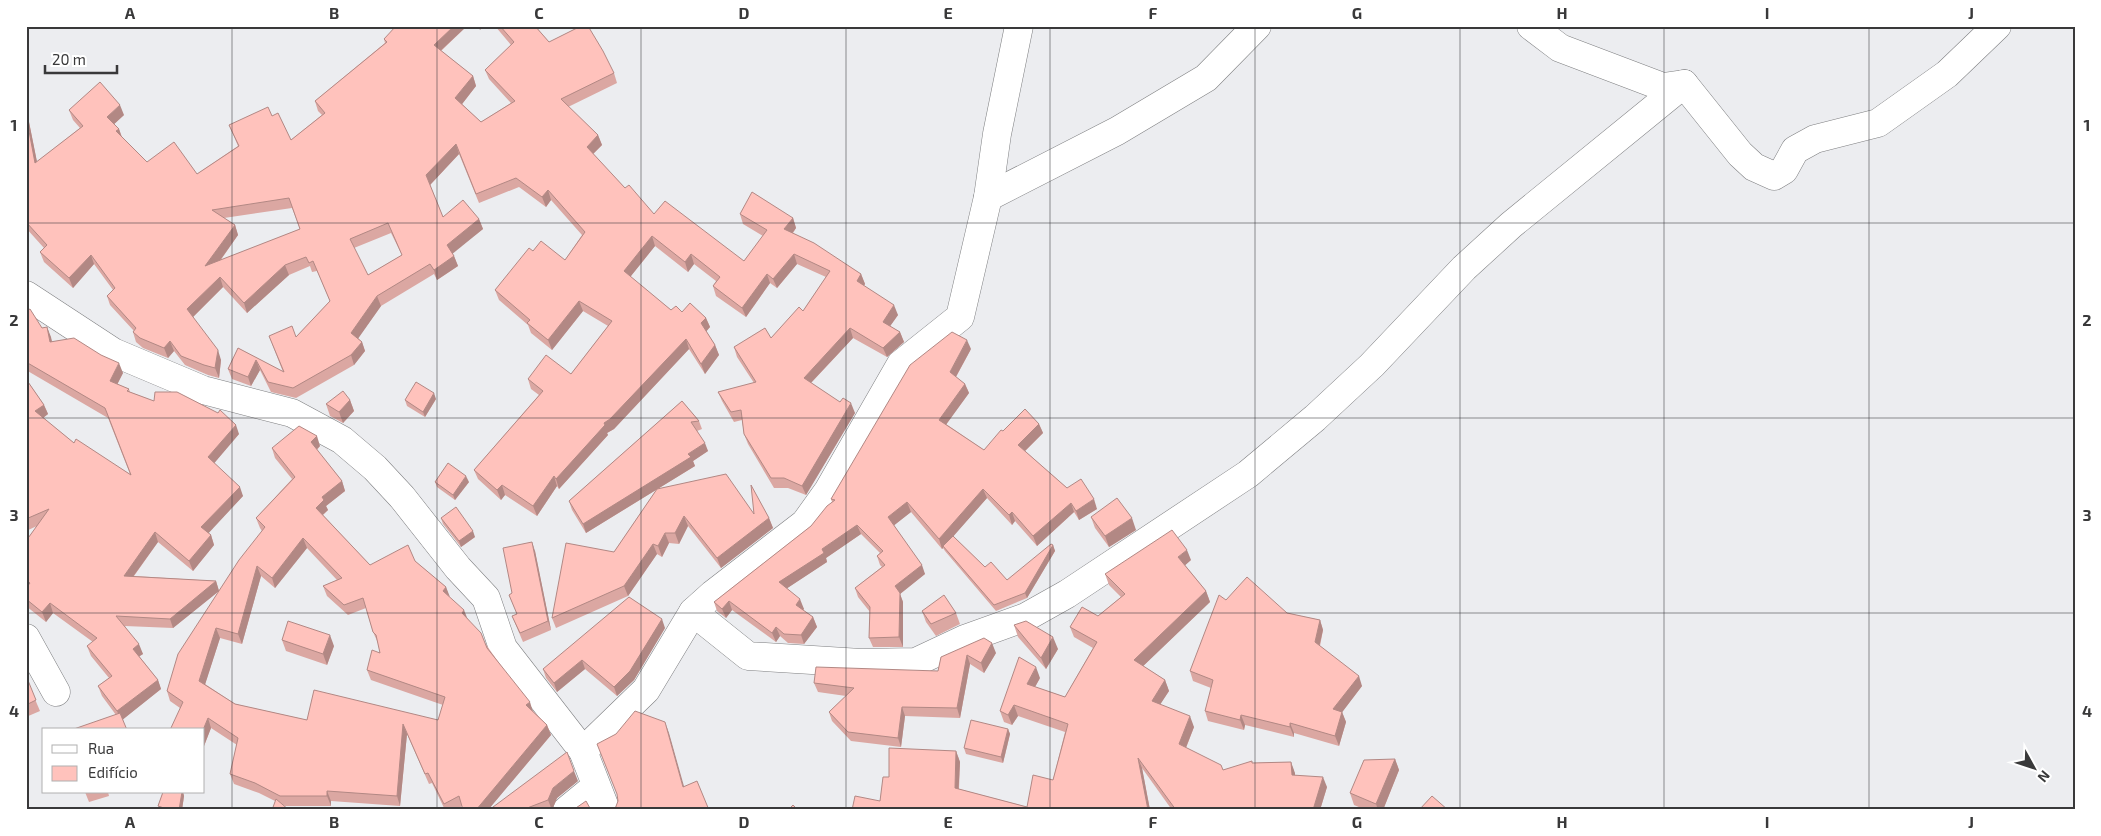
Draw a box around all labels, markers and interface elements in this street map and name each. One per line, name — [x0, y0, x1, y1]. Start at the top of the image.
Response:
text: A — [125, 3, 136, 22]
text: B — [329, 3, 339, 22]
text: C — [534, 3, 544, 22]
text: D — [739, 3, 750, 22]
text: E — [943, 3, 953, 22]
text: F — [1149, 3, 1158, 22]
text: G — [1352, 3, 1362, 22]
text: H — [1556, 3, 1568, 22]
text: I — [1765, 3, 1769, 22]
text: J — [1968, 3, 1974, 22]
scale bar — [45, 42, 118, 74]
text: 20 m — [52, 50, 86, 68]
text: 1 — [11, 115, 17, 134]
text: 1 — [2084, 115, 2090, 134]
text: 2 — [9, 310, 19, 329]
text: 2 — [2082, 310, 2092, 329]
text: 3 — [9, 505, 19, 524]
text: 3 — [2082, 505, 2092, 524]
text: 4 — [9, 701, 19, 720]
text: 4 — [2082, 701, 2092, 720]
legend — [42, 728, 205, 794]
text: Rua — [88, 739, 114, 757]
north arrow — [2008, 744, 2058, 794]
text: Edifício — [88, 763, 138, 781]
text: N — [2035, 767, 2054, 786]
text: A — [125, 812, 136, 831]
text: B — [329, 812, 339, 831]
text: C — [534, 812, 544, 831]
text: D — [739, 812, 750, 831]
text: E — [943, 812, 953, 831]
text: F — [1149, 812, 1158, 831]
text: G — [1352, 812, 1362, 831]
text: H — [1556, 812, 1568, 831]
text: I — [1765, 812, 1769, 831]
text: J — [1968, 812, 1974, 831]

